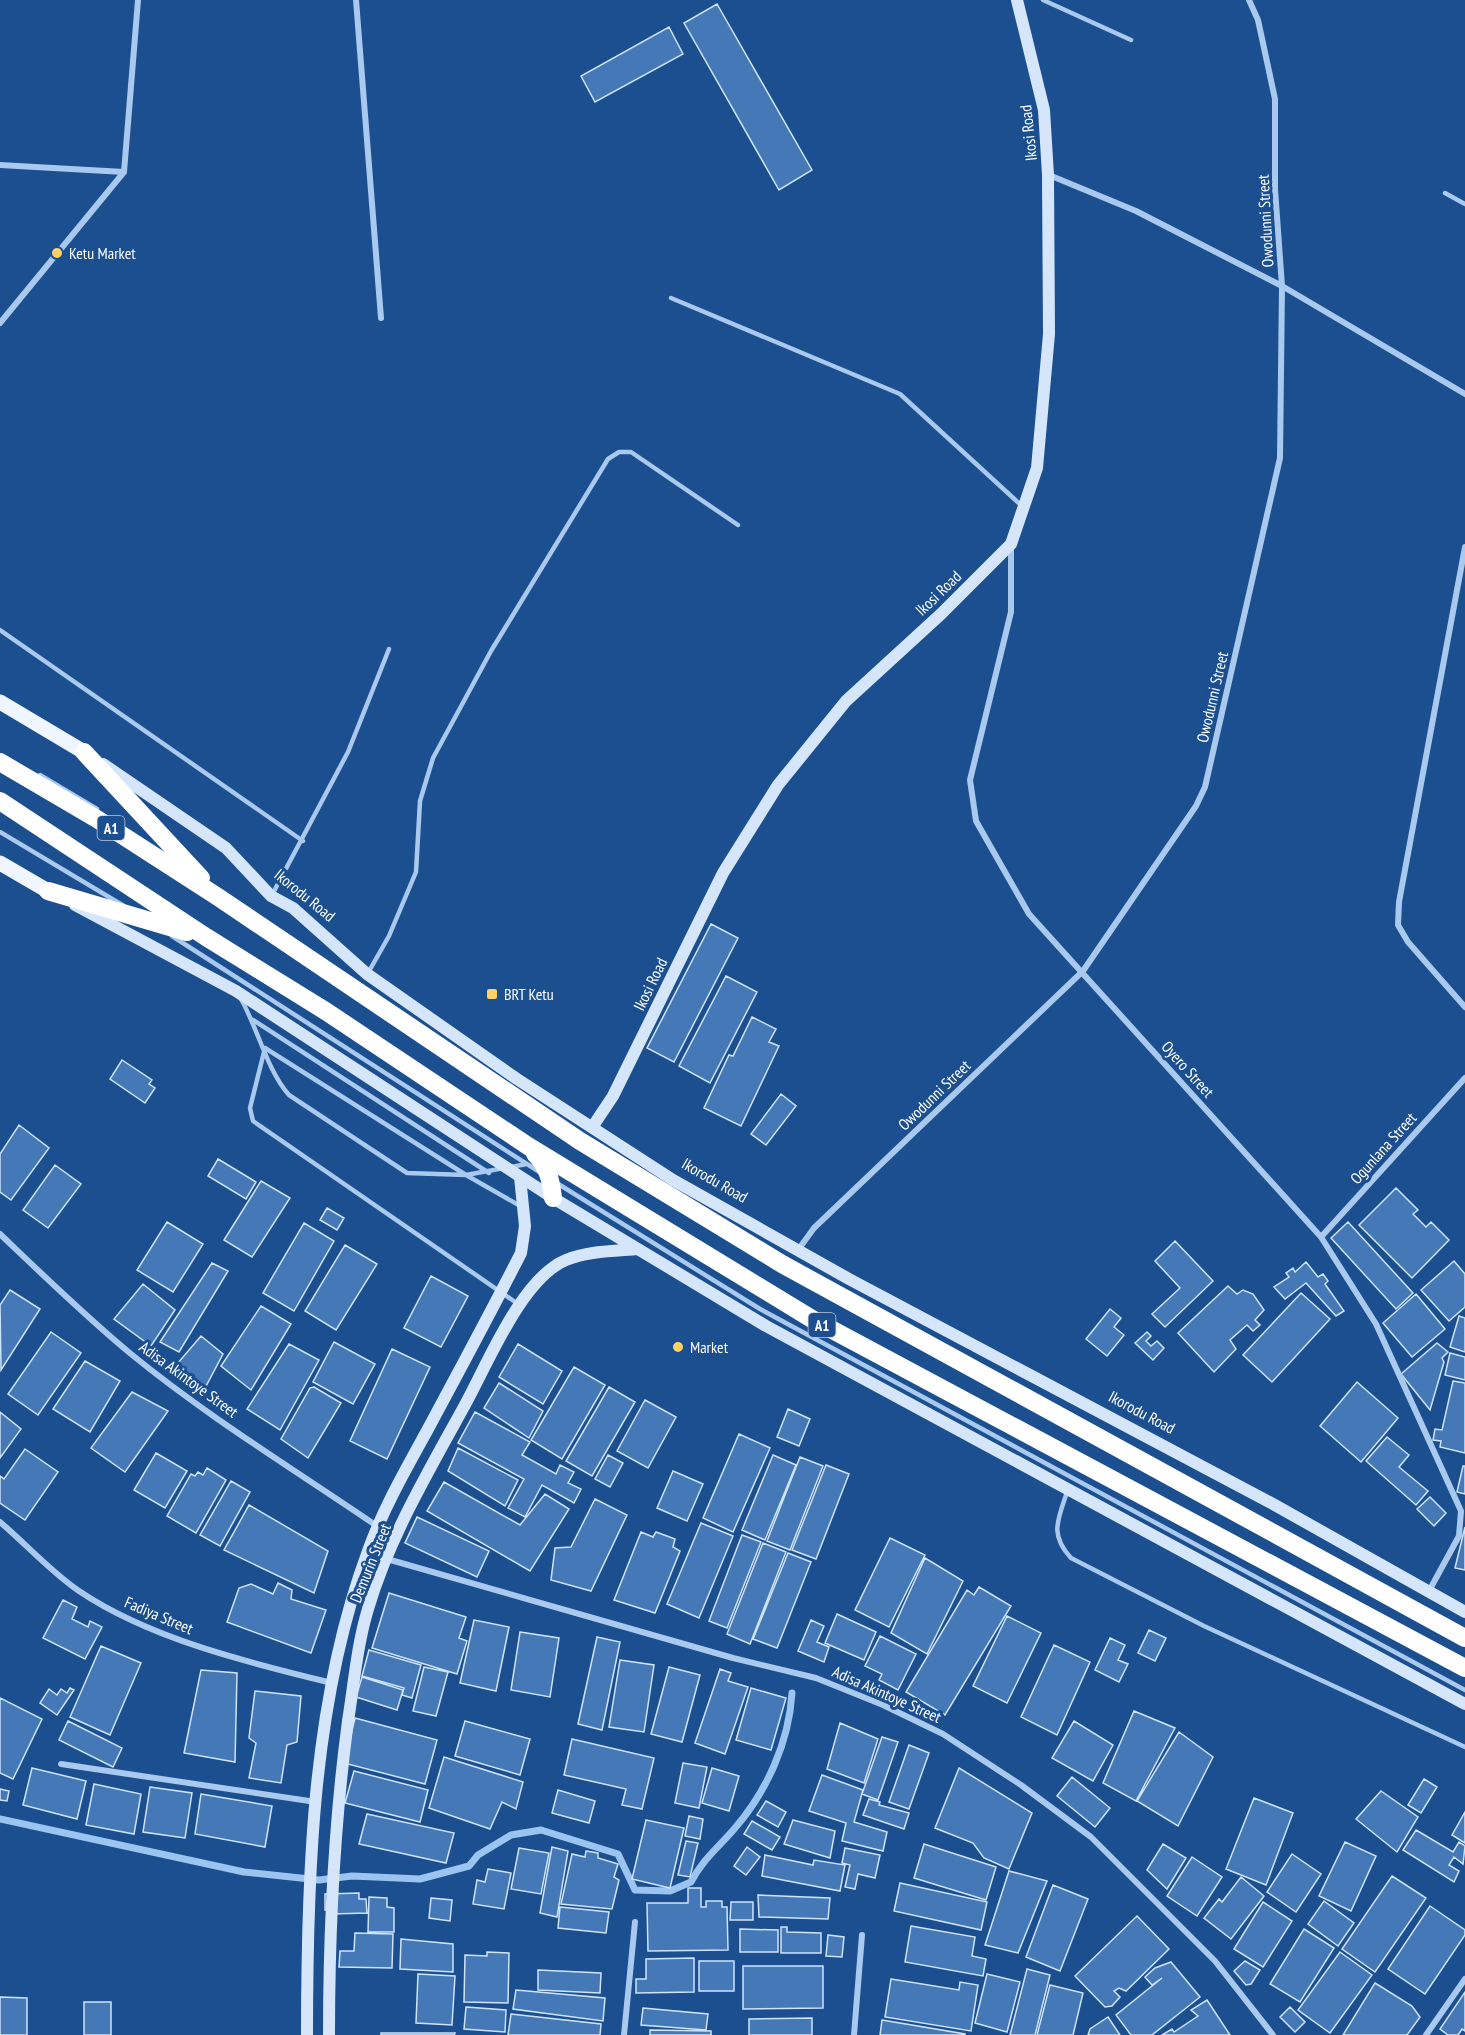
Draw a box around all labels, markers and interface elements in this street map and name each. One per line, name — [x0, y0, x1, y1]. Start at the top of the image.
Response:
street label: Ikosi Road — [1015, 104, 1041, 162]
street label: Owodunni Street — [1253, 173, 1277, 268]
place label: Ketu Market — [69, 243, 136, 263]
marker: Ketu Market — [50, 246, 64, 260]
street label: Ikosi Road — [911, 566, 965, 620]
street label: Owodunni Street — [1192, 649, 1232, 745]
road number: A1 — [98, 816, 124, 840]
street label: Ikorodu Road — [271, 864, 340, 926]
street label: Ikosi Road — [629, 954, 671, 1014]
place label: BRT Ketu — [504, 984, 554, 1004]
marker: BRT Ketu — [485, 987, 499, 1001]
street label: Oyero Street — [1157, 1037, 1219, 1102]
street label: Owodunni Street — [894, 1055, 975, 1134]
street label: Ogunlana Street — [1346, 1108, 1421, 1188]
street label: Ikorodu Road — [679, 1153, 751, 1207]
road number: A1 — [808, 1313, 836, 1337]
street label: Adisa Akintoye Street — [136, 1336, 243, 1422]
place label: Market — [690, 1337, 729, 1357]
marker: Market — [671, 1340, 685, 1354]
street label: Ikorodu Road — [1105, 1386, 1179, 1438]
street label: Demurin Street — [345, 1520, 395, 1606]
street label: Fadiya Street — [122, 1592, 197, 1639]
street label: Adisa Akintoye Street — [829, 1661, 945, 1727]

